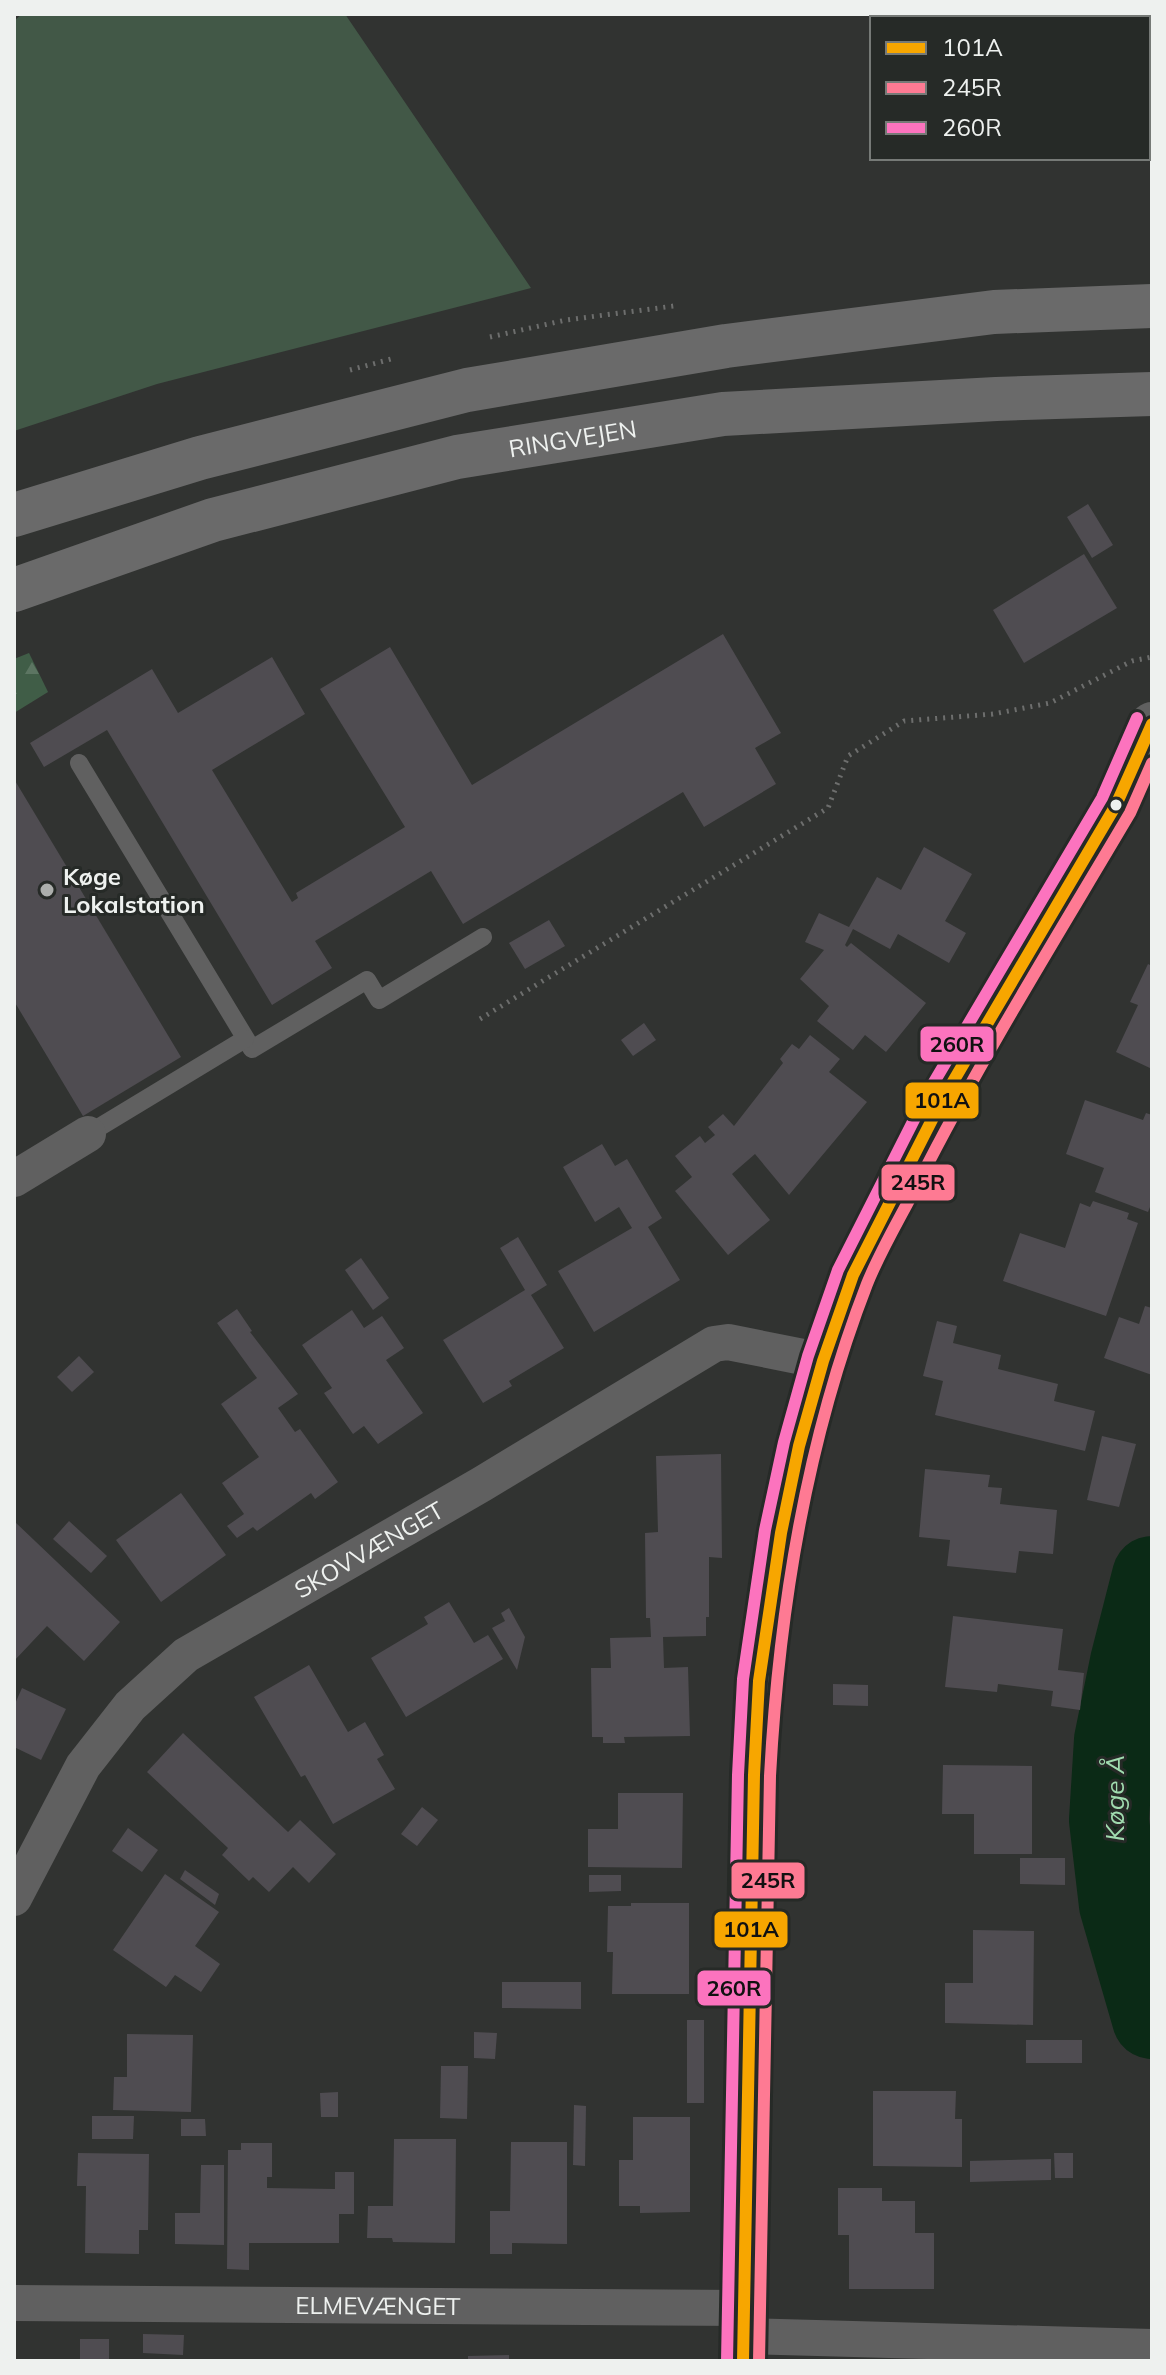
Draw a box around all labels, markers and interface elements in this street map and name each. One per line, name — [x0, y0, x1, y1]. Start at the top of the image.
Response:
legend — [870, 16, 1150, 160]
text: 101A — [942, 32, 1003, 62]
text: 245R — [942, 72, 1002, 102]
text: 260R — [942, 112, 1002, 142]
street label: RINGVEJEN — [506, 413, 639, 463]
unlabelled marker — [1108, 797, 1124, 813]
place label: Køge Lokalstation — [63, 861, 205, 919]
marker: Køge Lokalstation — [38, 881, 56, 899]
line badge: 260R — [919, 1025, 995, 1063]
text: 260R — [929, 1030, 985, 1058]
line badge: 101A — [904, 1081, 980, 1120]
text: 101A — [914, 1086, 971, 1114]
line badge: 245R — [880, 1163, 956, 1202]
text: 245R — [890, 1168, 946, 1196]
street label: SKOVVÆNGET — [289, 1494, 449, 1604]
water label: Køge Å — [1098, 1755, 1131, 1841]
line badge: 245R — [730, 1861, 806, 1900]
text: 245R — [740, 1866, 796, 1894]
line badge: 101A — [713, 1910, 789, 1949]
text: 101A — [723, 1915, 780, 1943]
line badge: 260R — [696, 1969, 772, 2007]
text: 260R — [706, 1974, 762, 2002]
street label: ELMEVÆNGET — [295, 2290, 461, 2321]

